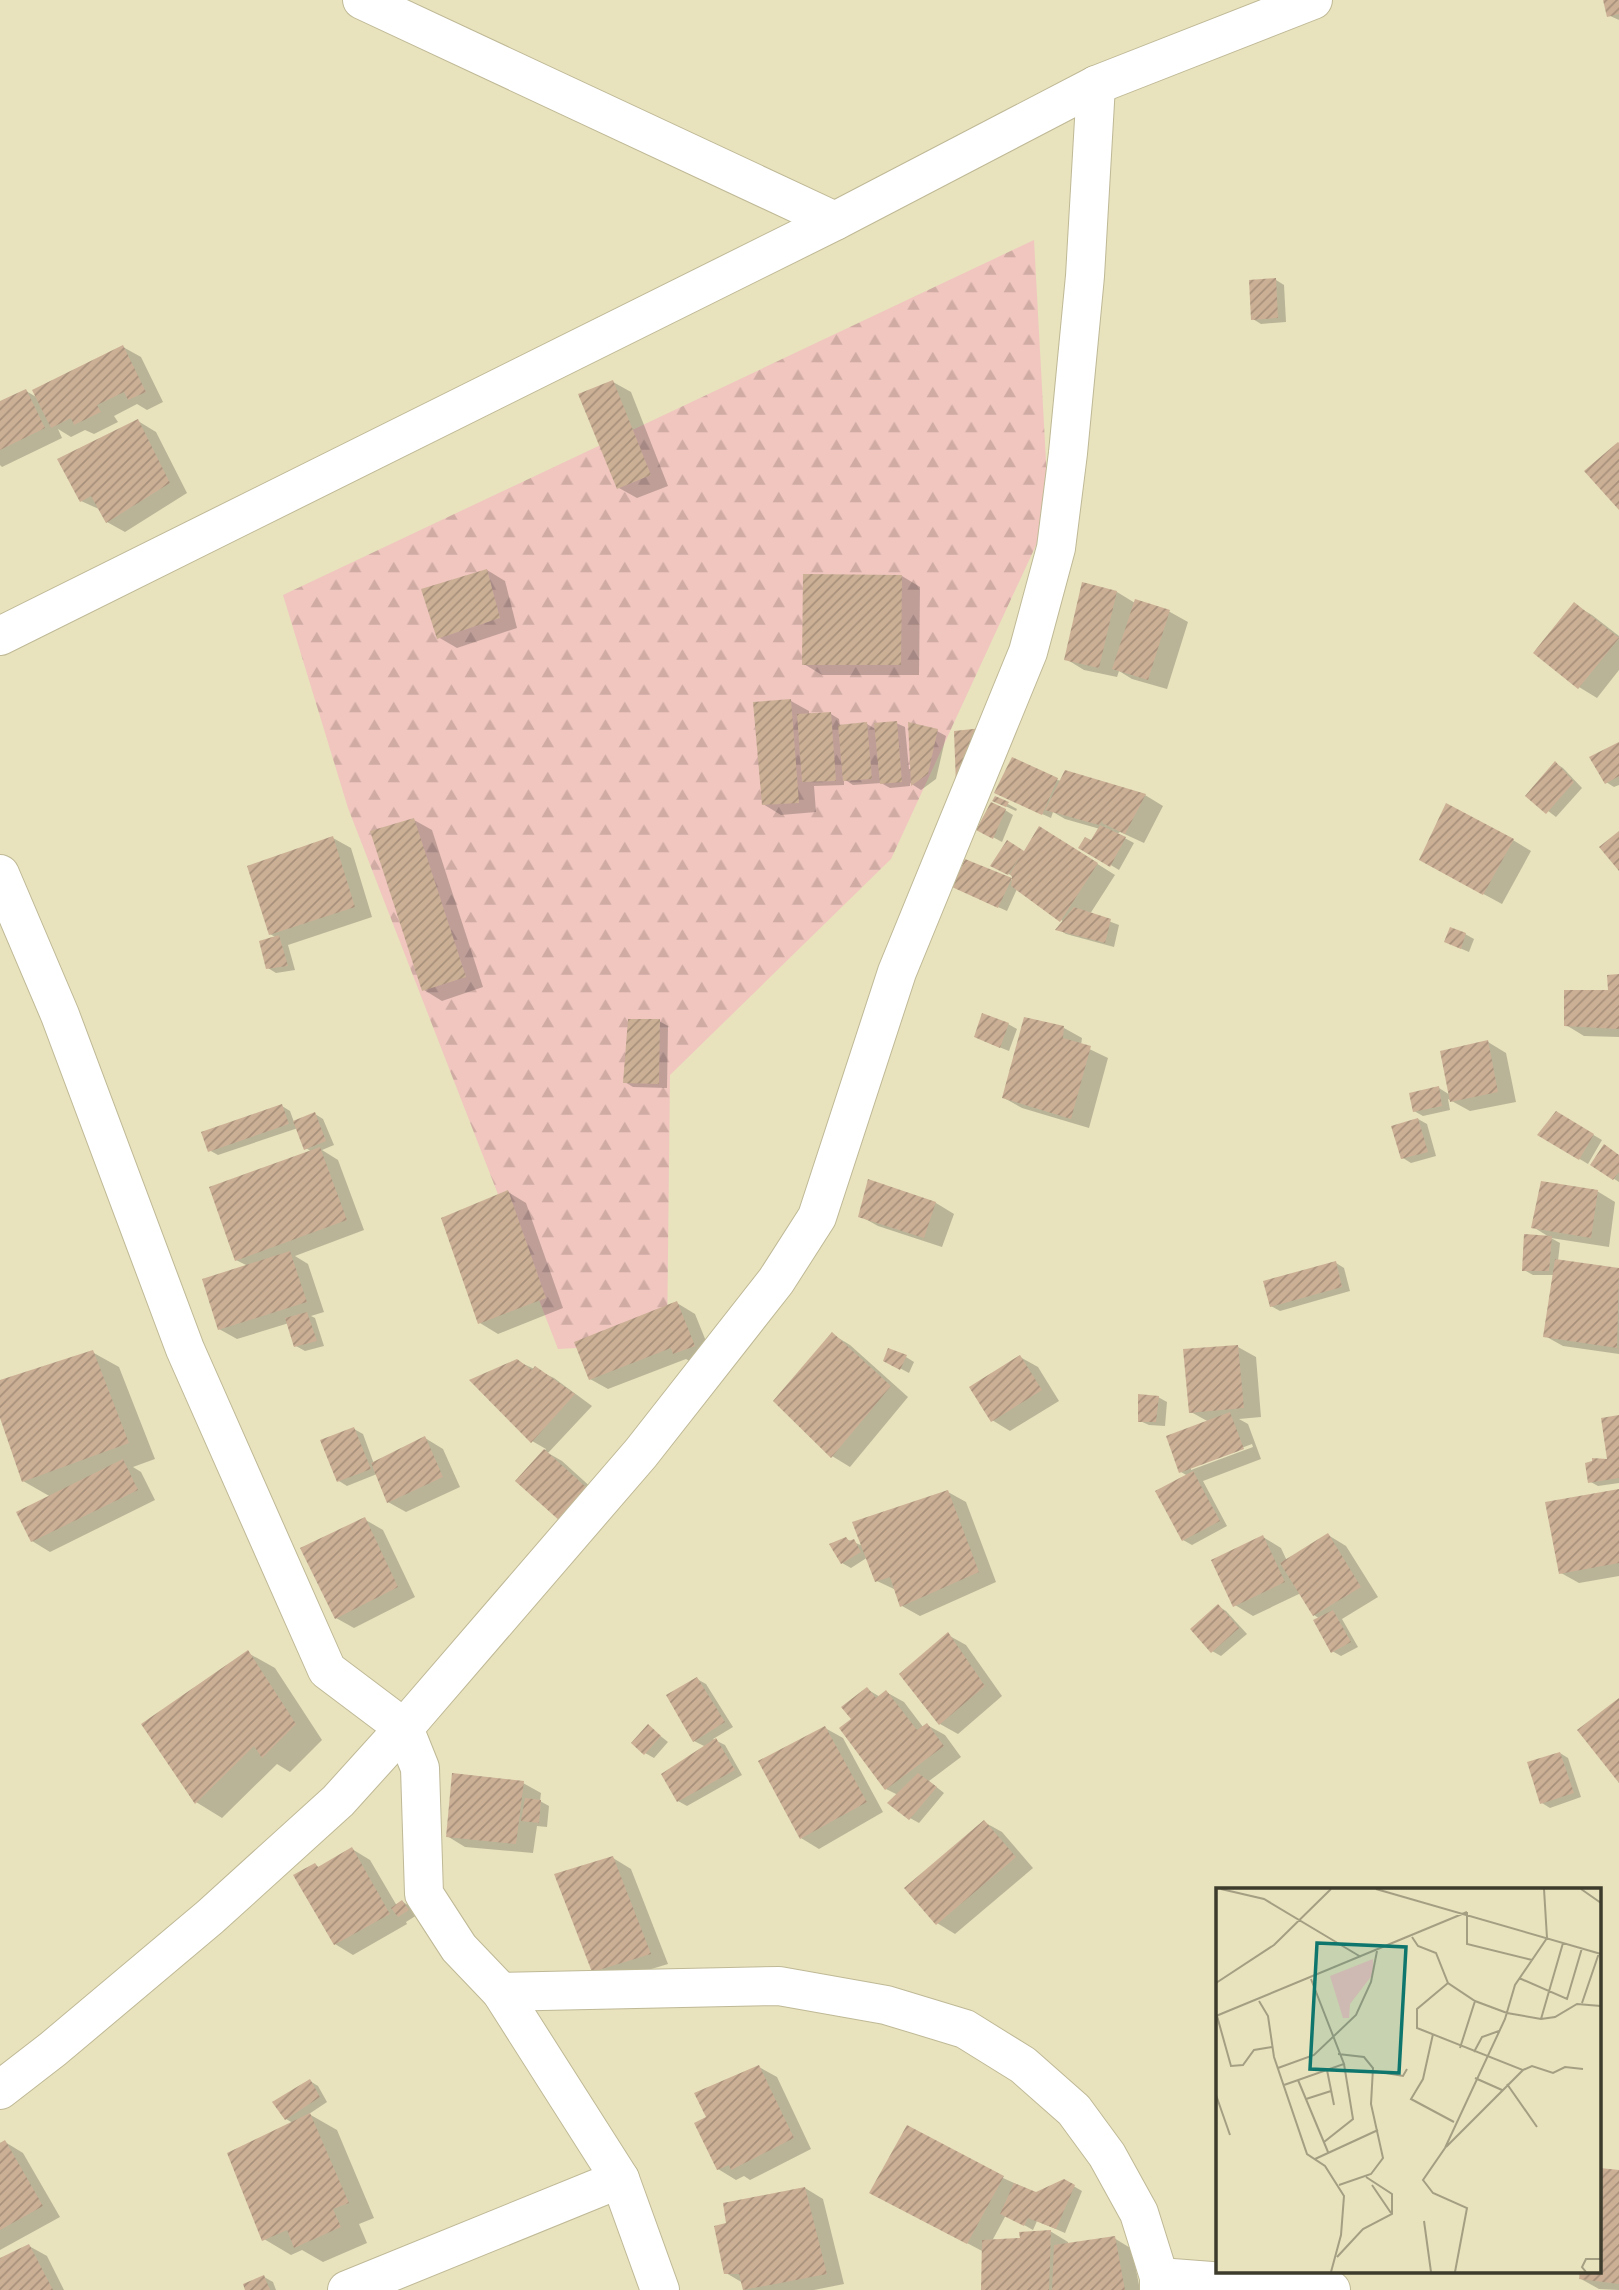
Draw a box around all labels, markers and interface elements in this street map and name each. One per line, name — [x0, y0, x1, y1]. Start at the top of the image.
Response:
inset map — [1216, 1888, 1602, 2272]

